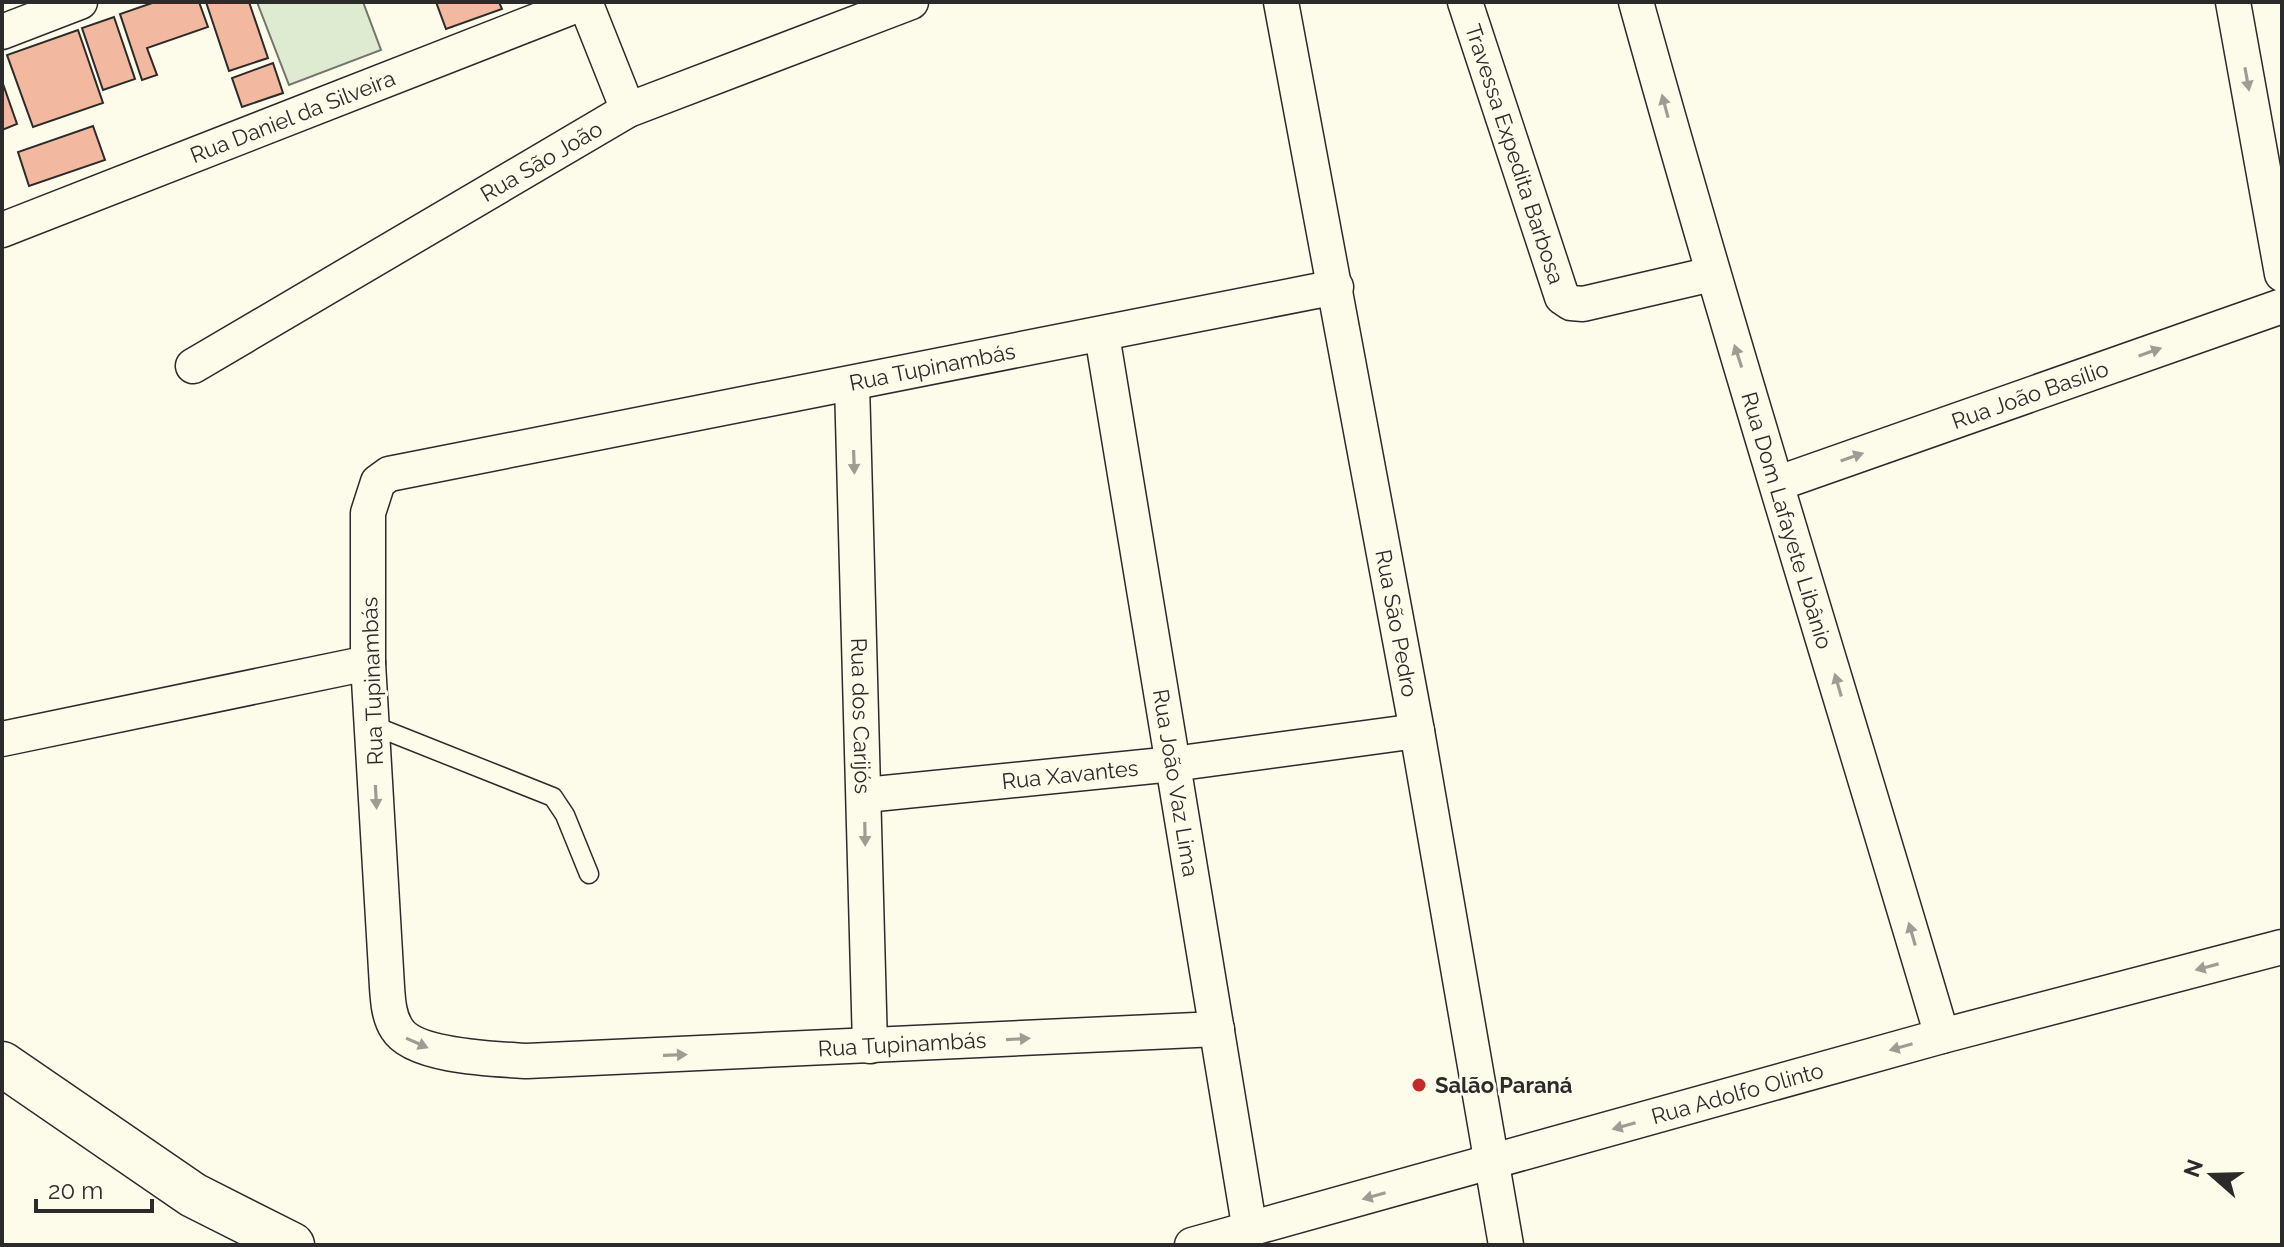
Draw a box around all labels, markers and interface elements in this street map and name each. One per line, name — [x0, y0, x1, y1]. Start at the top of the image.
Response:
street label: Travessa Expedita Barbosa — [1460, 21, 1570, 287]
street label: Rua Daniel da Silveira — [186, 65, 399, 168]
one-way arrow — [2242, 67, 2254, 92]
one-way arrow — [1658, 94, 1671, 118]
street label: Rua São João — [476, 115, 607, 207]
street label: Rua Tupinambás — [847, 338, 1017, 396]
one-way arrow — [1731, 343, 1744, 367]
one-way arrow — [2139, 346, 2163, 358]
street label: Rua João Basílio — [1948, 355, 2112, 434]
street label: Rua Dom Lafayete Libânio — [1736, 389, 1838, 652]
one-way arrow — [848, 450, 860, 475]
one-way arrow — [1841, 450, 1865, 463]
street label: Rua São Pedro — [1370, 547, 1423, 699]
street label: Rua Tupinambás — [356, 596, 388, 766]
street label: Rua dos Carijós — [846, 637, 876, 794]
one-way arrow — [1832, 672, 1844, 697]
street label: Rua João Vaz Lima — [1148, 687, 1204, 879]
street label: Rua Xavantes — [1000, 755, 1139, 794]
one-way arrow — [370, 784, 383, 809]
one-way arrow — [859, 822, 872, 847]
one-way arrow — [1905, 921, 1918, 945]
one-way arrow — [2194, 961, 2219, 973]
street label: Rua Tupinambás — [817, 1027, 987, 1061]
one-way arrow — [1006, 1032, 1031, 1045]
one-way arrow — [405, 1036, 429, 1049]
one-way arrow — [1889, 1041, 1913, 1054]
one-way arrow — [663, 1048, 688, 1061]
street label: Rua Adolfo Olinto — [1648, 1057, 1826, 1129]
place label: Salão Paraná — [1435, 1072, 1572, 1098]
marker: Salão Paraná — [1410, 1076, 1428, 1094]
one-way arrow — [1611, 1120, 1636, 1132]
north arrow — [2172, 1135, 2252, 1215]
text: N — [2178, 1156, 2208, 1180]
scale bar — [36, 1163, 152, 1213]
text: 20 m — [48, 1176, 103, 1205]
one-way arrow — [1361, 1190, 1385, 1203]

